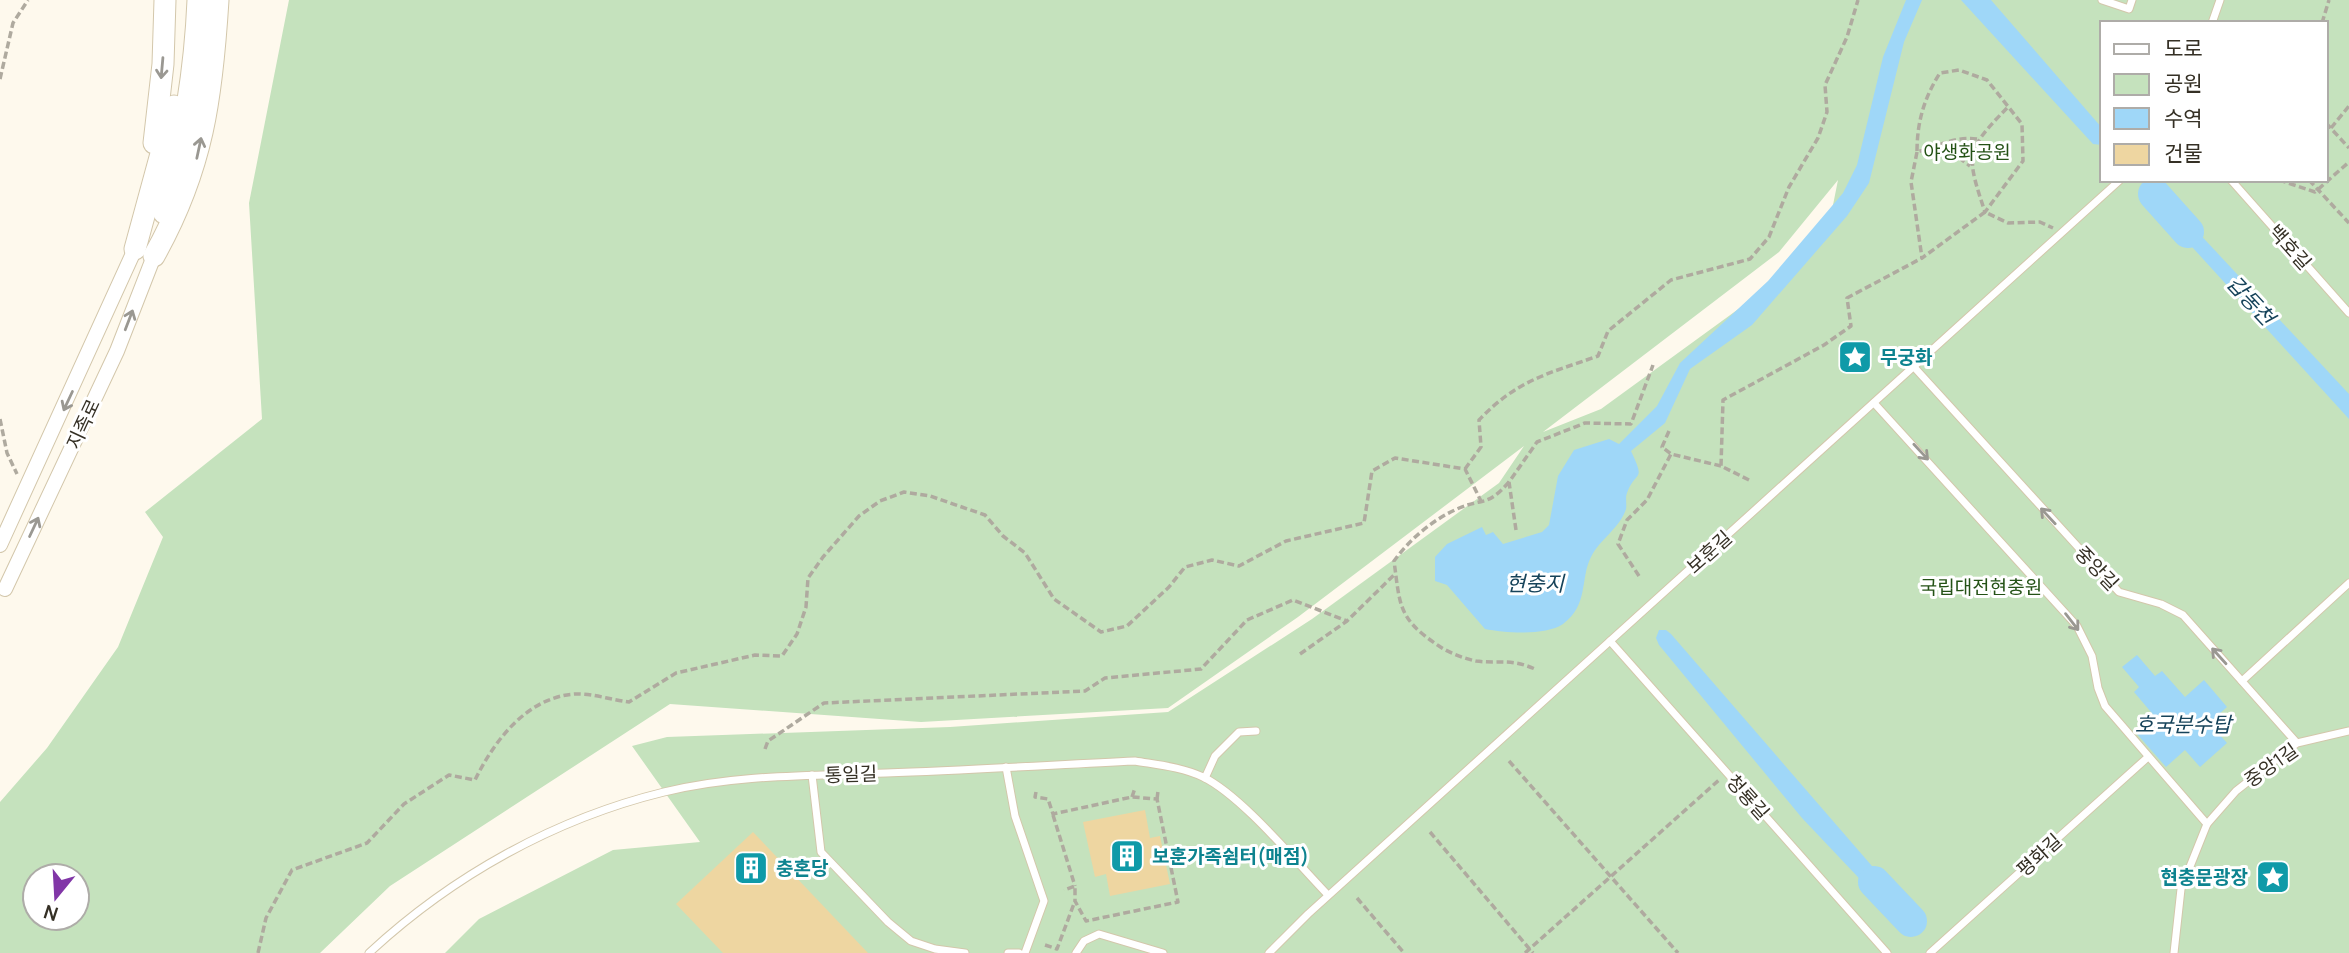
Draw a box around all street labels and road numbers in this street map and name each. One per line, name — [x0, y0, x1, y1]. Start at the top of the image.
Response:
street label: 백호길 — [2263, 219, 2317, 275]
street label: 지족로 — [60, 395, 106, 453]
street label: 보훈길 — [1681, 525, 1737, 579]
street label: 중앙길 — [2069, 540, 2125, 596]
street label: 중앙1길 — [2239, 737, 2303, 793]
street label: 통일길 — [824, 760, 878, 788]
street label: 청룡길 — [1721, 769, 1775, 825]
street label: 평화길 — [2011, 828, 2067, 882]

